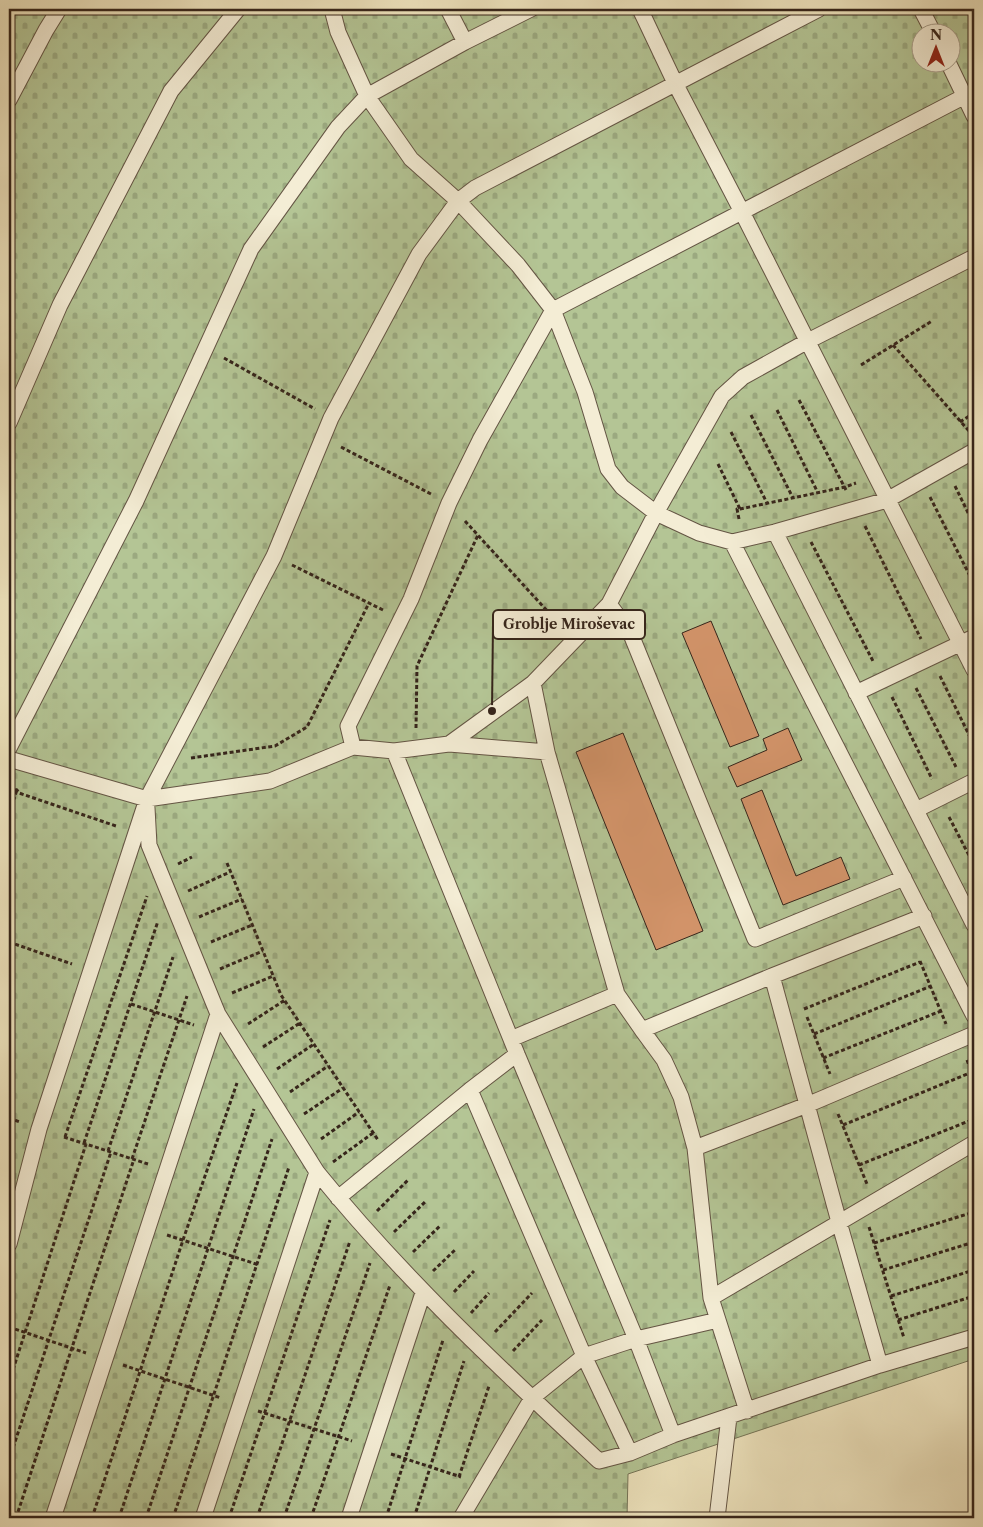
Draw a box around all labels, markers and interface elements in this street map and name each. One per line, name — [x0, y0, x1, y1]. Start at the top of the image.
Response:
north arrow — [910, 22, 960, 72]
text: N — [930, 26, 942, 44]
callout: Groblje Miroševac — [493, 610, 645, 639]
text: Groblje Miroševac — [503, 615, 635, 633]

